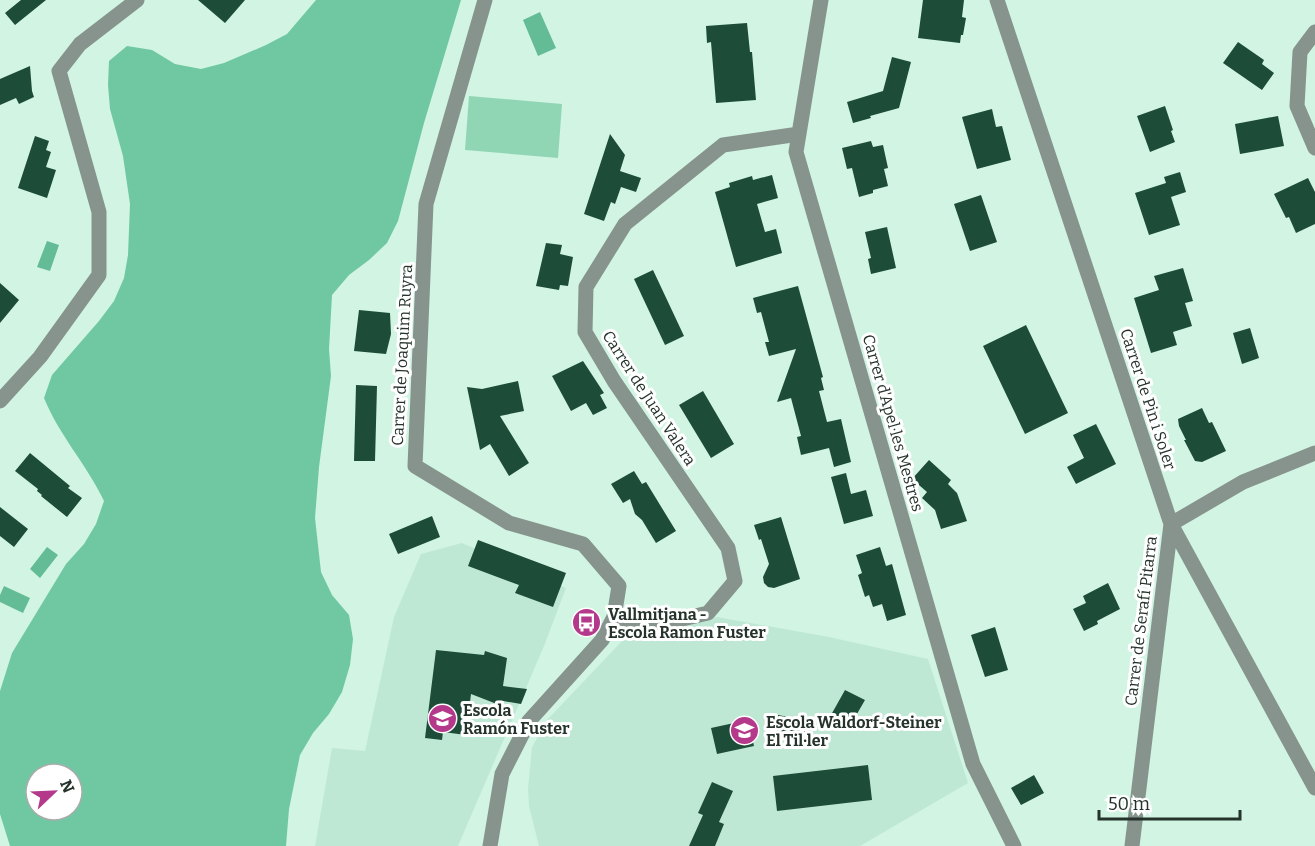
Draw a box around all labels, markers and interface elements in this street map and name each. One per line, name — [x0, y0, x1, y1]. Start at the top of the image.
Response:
street label: Carrer de Joaquim Ruyra — [388, 264, 416, 446]
street label: Carrer de Pin i Soler — [1116, 326, 1180, 472]
street label: Carrer de Juan Valera — [598, 327, 700, 469]
street label: Carrer d'Apel·les Mestres — [859, 332, 927, 514]
street label: Carrer de Serafí Pitarra — [1121, 535, 1161, 707]
place label: Vallmitjana - Escola Ramon Fuster — [608, 605, 766, 642]
bus stop icon: Vallmitjana - Escola Ramon Fuster — [571, 607, 603, 639]
place label: Escola Ramón Fuster — [463, 701, 570, 738]
school or university icon: Escola Ramón Fuster — [426, 703, 458, 735]
place label: Escola Waldorf-Steiner El Til·ler — [766, 713, 942, 750]
school or university icon: Escola Waldorf-Steiner El Til·ler — [729, 715, 761, 747]
north arrow — [24, 762, 84, 822]
text: N — [56, 777, 79, 796]
scale bar — [1099, 783, 1240, 821]
text: 50 m — [1108, 793, 1150, 815]

